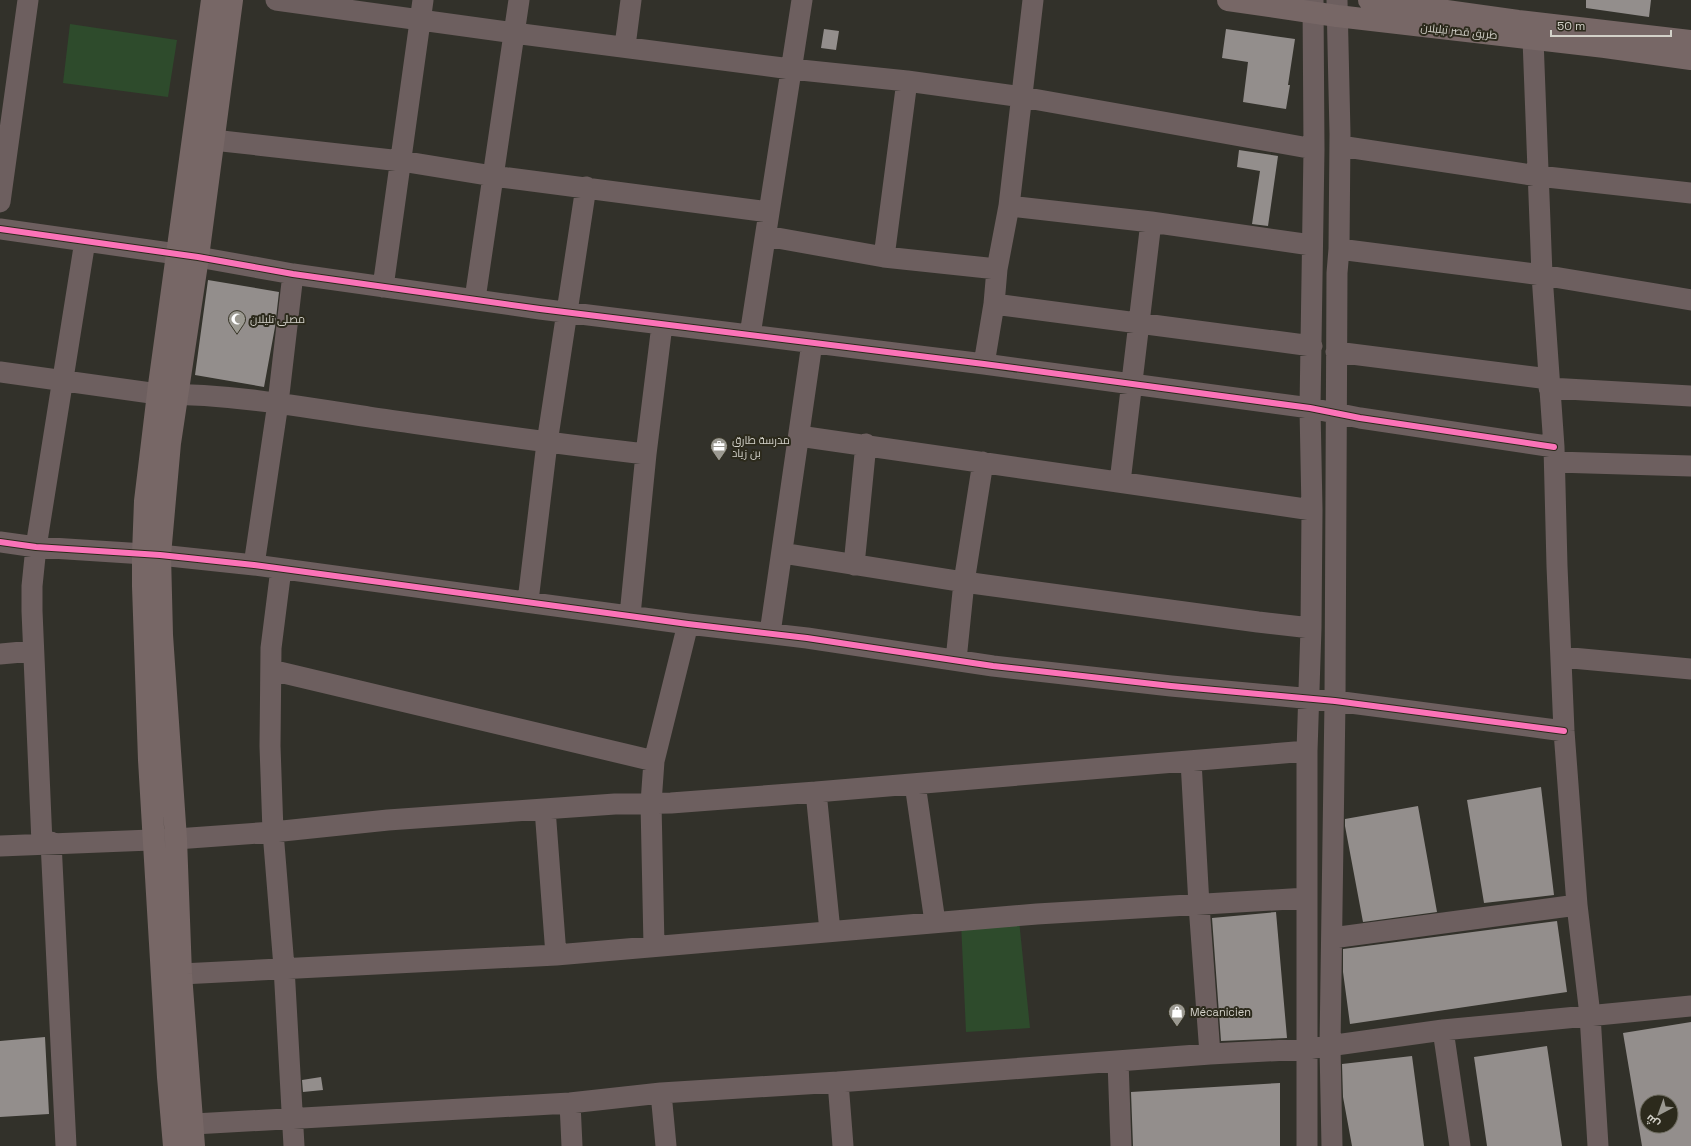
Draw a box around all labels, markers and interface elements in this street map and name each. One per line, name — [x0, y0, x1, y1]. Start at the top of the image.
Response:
scale bar — [1551, 12, 1671, 38]
text: 50 m — [1557, 18, 1585, 34]
street label: طريق قصر تيليلان — [1420, 20, 1498, 42]
mosque icon: مصلى تليلان — [227, 309, 247, 334]
place label: مصلى تليلان — [250, 312, 305, 326]
place label: مدرسة طارق بن زياد — [732, 433, 790, 460]
office icon: مدرسة طارق بن زياد — [709, 436, 729, 461]
shop icon: Mécanicien — [1167, 1002, 1187, 1027]
place label: Mécanicien — [1190, 1005, 1251, 1019]
north arrow — [1639, 1094, 1679, 1134]
text: ش — [1643, 1112, 1662, 1131]

